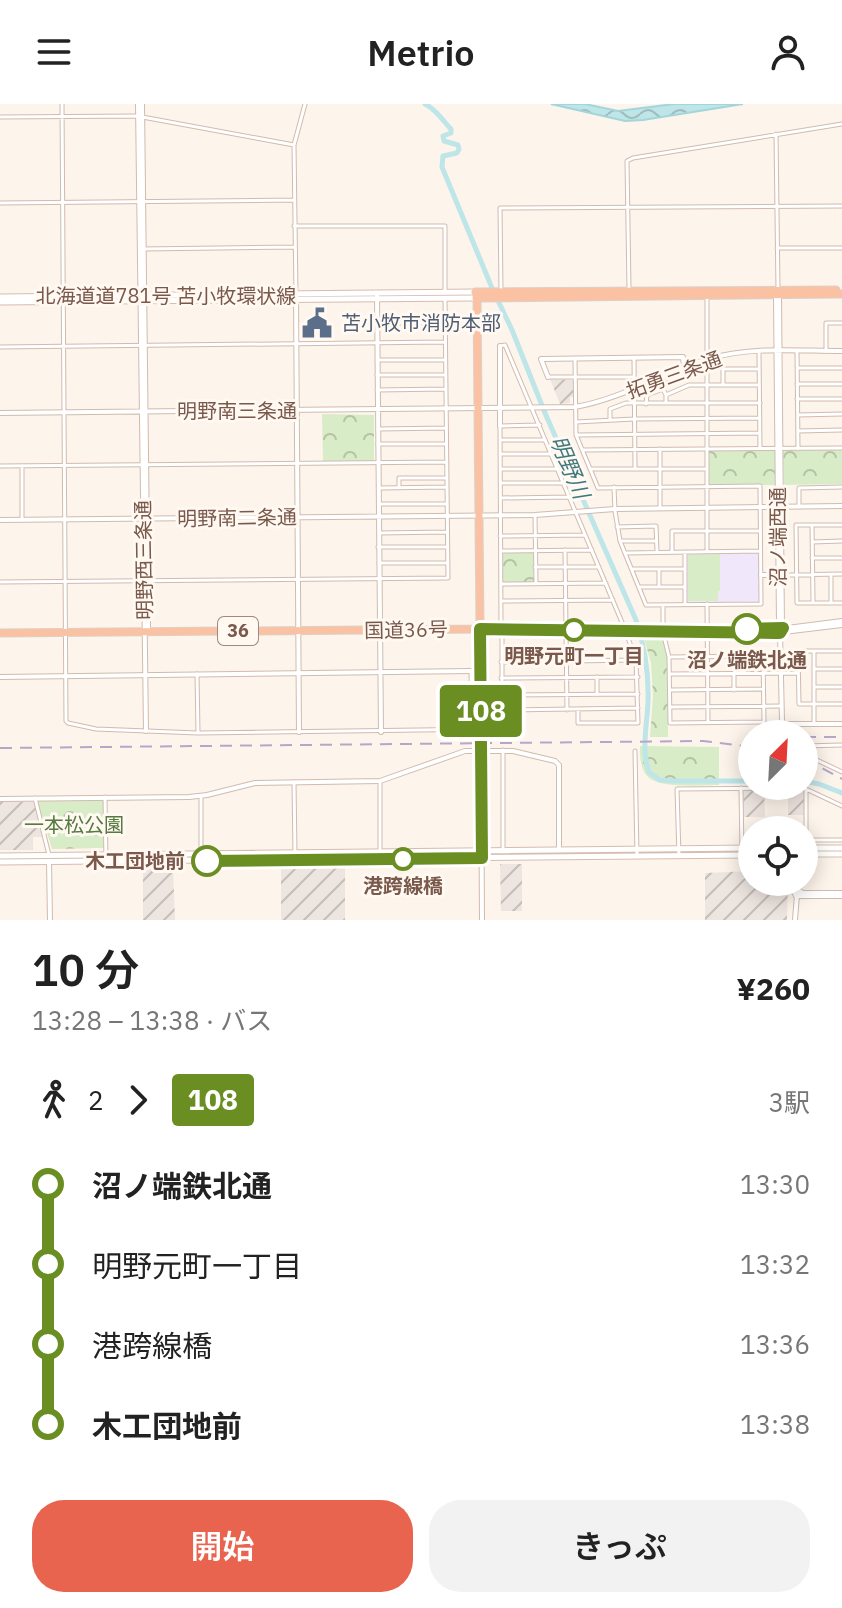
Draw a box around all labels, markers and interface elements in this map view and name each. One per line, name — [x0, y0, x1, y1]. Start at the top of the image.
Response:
text: Metrio — [367, 29, 475, 76]
icon: menu — [32, 30, 76, 74]
icon: person — [766, 30, 810, 74]
street label: 北海道道781号 苫小牧環状線 — [36, 282, 296, 309]
public building icon: 苫小牧市消防本部 — [300, 306, 334, 340]
place label: 苫小牧市消防本部 — [341, 309, 501, 336]
street label: 拓勇三条通 — [622, 345, 725, 404]
street label: 明野南三条通 — [177, 397, 297, 424]
water label: 明野川 — [544, 431, 597, 505]
street label: 沼ノ端西通 — [764, 487, 791, 587]
street label: 明野西三条通 — [129, 500, 158, 620]
street label: 明野南二条通 — [177, 503, 297, 532]
marker: 沼ノ端鉄北通 — [732, 614, 762, 644]
street label: 国道36号 — [364, 615, 448, 644]
road number: 36 — [218, 617, 258, 645]
marker: 明野元町一丁目 — [563, 619, 585, 641]
place label: 明野元町一丁目 — [504, 642, 644, 669]
place label: 沼ノ端鉄北通 — [687, 646, 807, 673]
line badge: 108 — [435, 685, 527, 737]
text: 108 — [456, 692, 506, 729]
north arrow — [738, 720, 818, 800]
map controls — [738, 720, 818, 896]
park label: 一本松公園 — [24, 811, 124, 838]
button: locate — [738, 816, 818, 896]
marker: 木工団地前 — [192, 846, 222, 876]
place label: 木工団地前 — [85, 847, 185, 874]
marker: 港跨線橋 — [392, 848, 414, 870]
place label: 港跨線橋 — [363, 872, 443, 899]
text: 10 分 — [32, 941, 139, 998]
text: ¥260 — [737, 969, 810, 1008]
text: 13:28 – 13:38 · バス — [32, 1003, 272, 1037]
icon: walk — [32, 1078, 76, 1122]
icon: forward — [116, 1078, 160, 1122]
text: 108 — [188, 1081, 238, 1118]
text: 2 — [88, 1083, 104, 1117]
text: 3駅 — [768, 1085, 810, 1119]
text: 沼ノ端鉄北通 — [92, 1166, 272, 1205]
text: 13:30 — [740, 1167, 810, 1201]
text: 明野元町一丁目 — [92, 1246, 302, 1285]
text: 13:32 — [740, 1247, 810, 1281]
text: 港跨線橋 — [92, 1326, 212, 1365]
text: 13:36 — [740, 1327, 810, 1361]
text: 木工団地前 — [92, 1406, 242, 1445]
text: 13:38 — [740, 1407, 810, 1441]
button: 開始 — [32, 1500, 413, 1592]
button: きっぷ — [429, 1500, 810, 1592]

